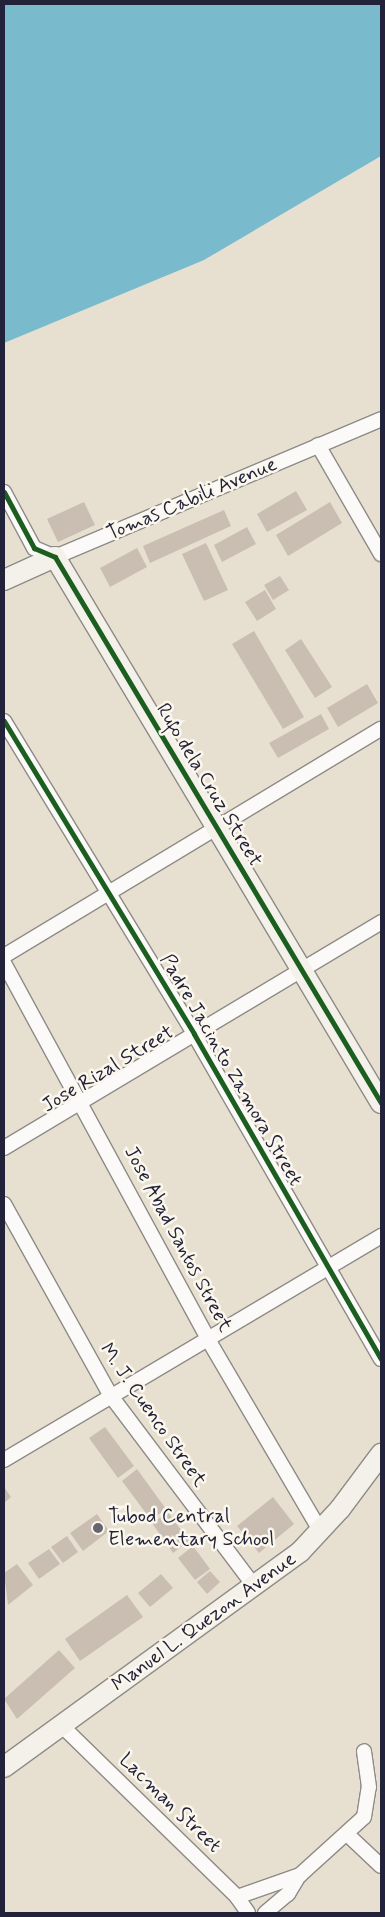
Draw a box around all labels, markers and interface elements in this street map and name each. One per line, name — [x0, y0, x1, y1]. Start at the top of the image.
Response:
street label: Tomas Cabili Avenue — [104, 453, 280, 545]
street label: Rufo dela Cruz Street — [151, 700, 267, 870]
street label: Padre Jacinto Zamora Street — [154, 949, 308, 1191]
street label: Jose Rizal Street — [39, 1021, 177, 1117]
street label: Jose Abad Santos Street — [118, 1140, 238, 1338]
street label: M. J. Cuenco Street — [94, 1338, 212, 1492]
place label: Tubod Central Elementary School — [108, 1504, 274, 1551]
marker: Tubod Central Elementary School — [92, 1522, 104, 1534]
street label: Manuel L. Quezon Avenue — [107, 1547, 301, 1697]
street label: Lacman Street — [113, 1747, 227, 1859]

